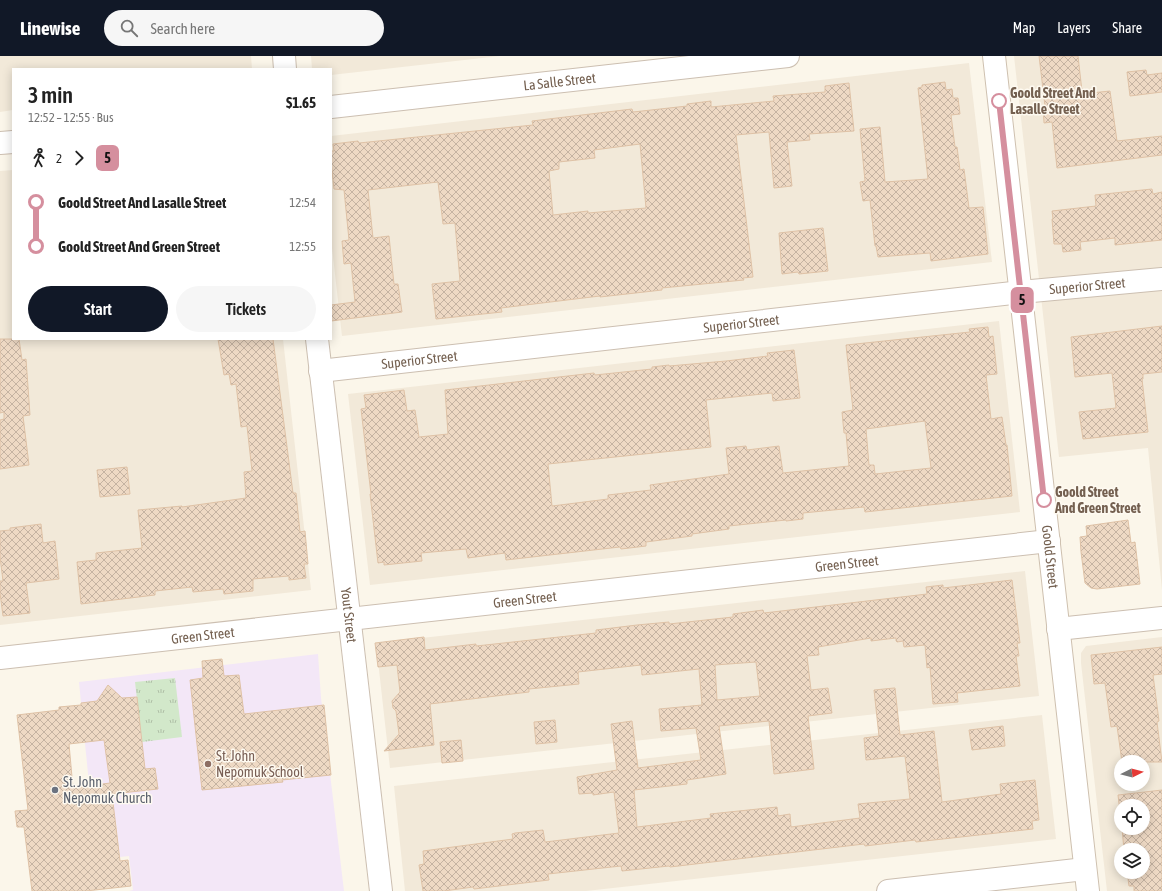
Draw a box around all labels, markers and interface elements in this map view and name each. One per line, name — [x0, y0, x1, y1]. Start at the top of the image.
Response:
search box — [104, 10, 384, 46]
text: Linewise — [20, 17, 80, 39]
icon: search — [118, 17, 140, 39]
text: Search here — [150, 20, 215, 37]
text: Map — [1013, 20, 1035, 36]
text: Layers — [1057, 20, 1090, 36]
text: Share — [1112, 20, 1142, 36]
street label: La Salle Street — [523, 70, 597, 93]
text: 3 min — [28, 82, 73, 108]
place label: Goold Street And Lasalle Street — [1010, 85, 1096, 117]
marker: Goold Street And Lasalle Street — [991, 93, 1007, 109]
text: $1.65 — [286, 94, 316, 111]
text: 12:52 – 12:55 · Bus — [28, 110, 114, 125]
icon: walk — [28, 147, 50, 169]
icon: forward — [68, 147, 90, 169]
text: 5 — [104, 150, 111, 166]
text: 2 — [56, 151, 62, 166]
text: Goold Street And Lasalle Street — [58, 194, 226, 211]
text: 12:54 — [289, 195, 316, 210]
text: Goold Street And Green Street — [58, 238, 220, 255]
text: 12:55 — [289, 239, 316, 254]
street label: Superior Street — [1048, 274, 1126, 297]
button: Start — [28, 286, 168, 332]
button: Tickets — [176, 286, 316, 332]
line badge: 5 — [1009, 287, 1035, 313]
text: 5 — [1019, 292, 1025, 308]
street label: Superior Street — [702, 311, 780, 336]
street label: Superior Street — [380, 348, 458, 372]
place label: Goold Street And Green Street — [1054, 484, 1141, 516]
marker: Goold Street And Green Street — [1036, 492, 1052, 508]
street label: Goold Street — [1039, 524, 1062, 589]
street label: Green Street — [814, 552, 879, 575]
street label: Yout Street — [338, 587, 360, 644]
street label: Green Street — [492, 588, 557, 611]
street label: Green Street — [170, 624, 235, 647]
place label: St. John Nepomuk School — [216, 748, 304, 780]
north arrow — [1114, 755, 1150, 791]
map controls — [1114, 755, 1150, 879]
marker: St. John Nepomuk School — [203, 759, 213, 769]
place label: St. John Nepomuk Church — [63, 774, 152, 806]
marker: St. John Nepomuk Church — [50, 785, 60, 795]
button: locate — [1114, 799, 1150, 835]
button: layers — [1114, 843, 1150, 879]

